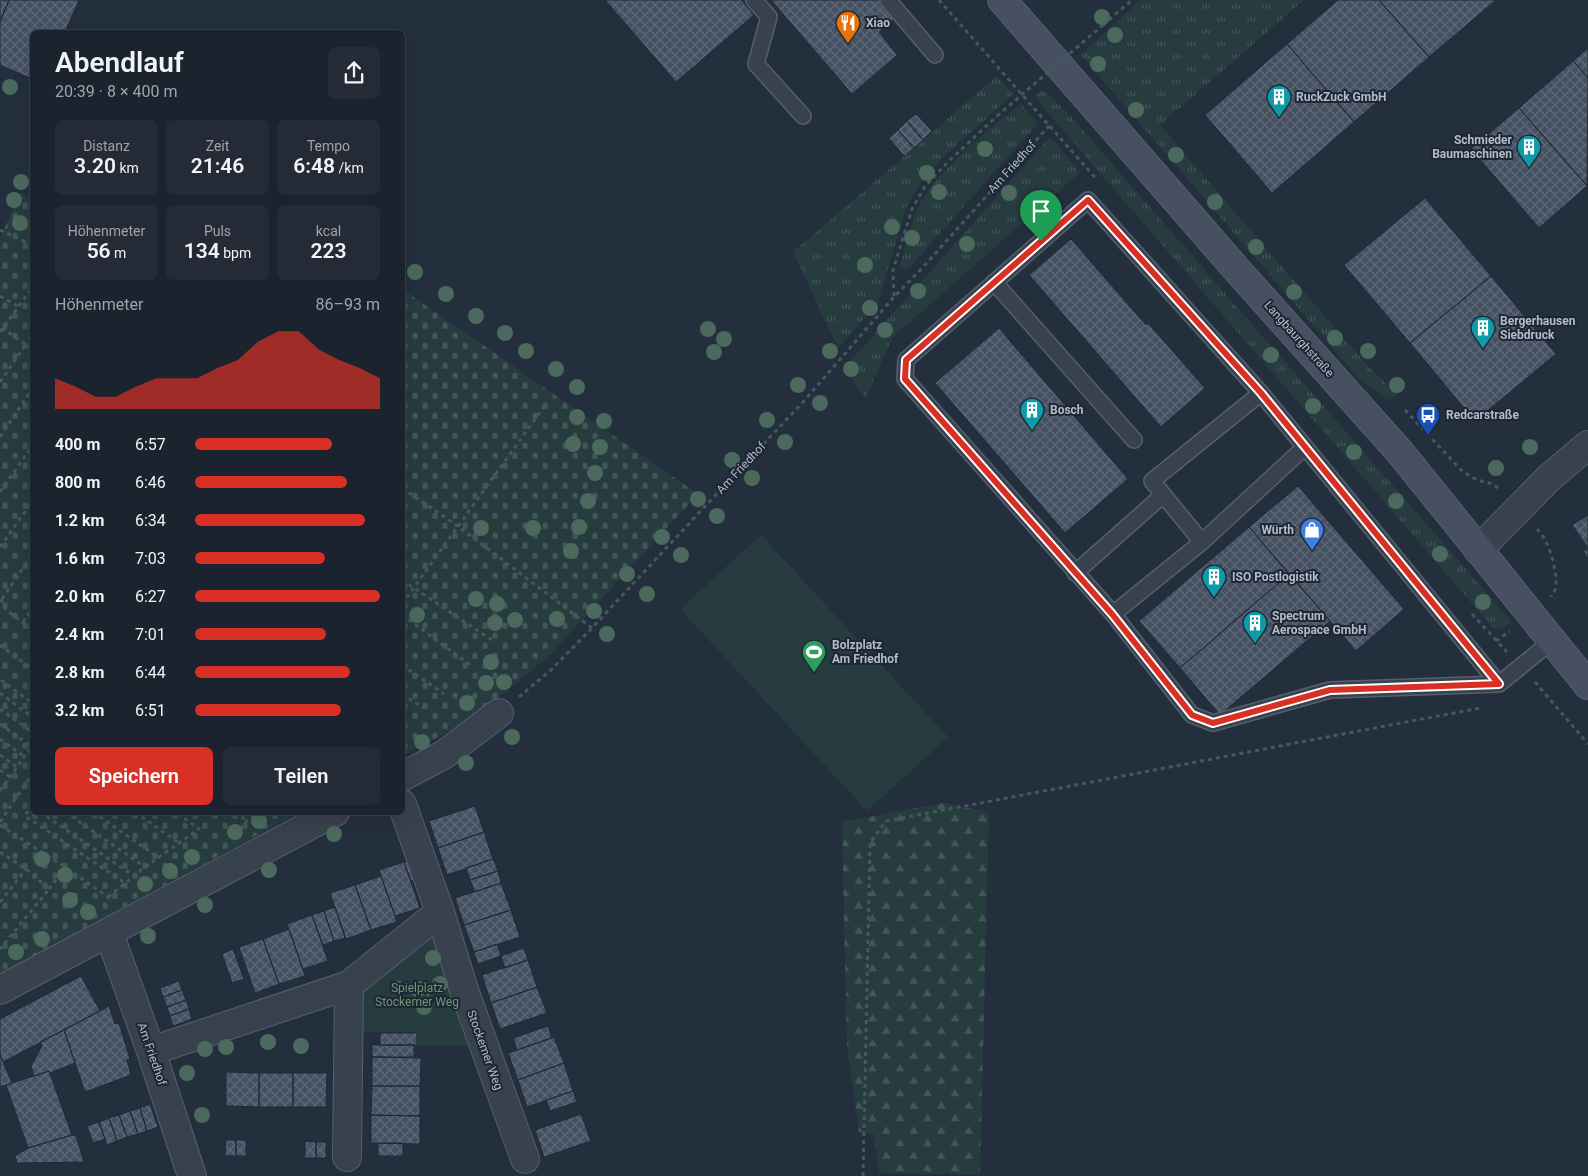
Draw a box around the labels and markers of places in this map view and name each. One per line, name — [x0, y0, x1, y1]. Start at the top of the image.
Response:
restaurant icon: Xiao — [835, 10, 861, 44]
place label: Xiao — [866, 16, 890, 30]
building icon: RuckZuck GmbH — [1266, 84, 1292, 118]
place label: RuckZuck GmbH — [1296, 90, 1386, 104]
place label: Schmieder Baumaschinen — [1432, 133, 1513, 161]
building icon: Schmieder Baumaschinen — [1516, 134, 1542, 168]
pin — [1020, 190, 1062, 241]
place label: Bergerhausen Siebdruck — [1500, 314, 1576, 342]
building icon: Bergerhausen Siebdruck — [1470, 315, 1496, 349]
building icon: Bosch — [1019, 397, 1045, 431]
bus stop icon: Redcarstraße — [1415, 402, 1441, 436]
place label: Bosch — [1050, 403, 1084, 417]
place label: Redcarstraße — [1446, 408, 1519, 422]
shop icon: Würth — [1299, 517, 1325, 551]
place label: Würth — [1261, 523, 1294, 537]
building icon: ISO Postlogistik — [1201, 564, 1227, 598]
place label: ISO Postlogistik — [1232, 570, 1319, 584]
place label: Spectrum Aerospace GmbH — [1272, 609, 1366, 637]
building icon: Spectrum Aerospace GmbH — [1242, 610, 1268, 644]
place label: Bolzplatz Am Friedhof — [832, 638, 899, 666]
sports icon: Bolzplatz Am Friedhof — [801, 639, 827, 673]

